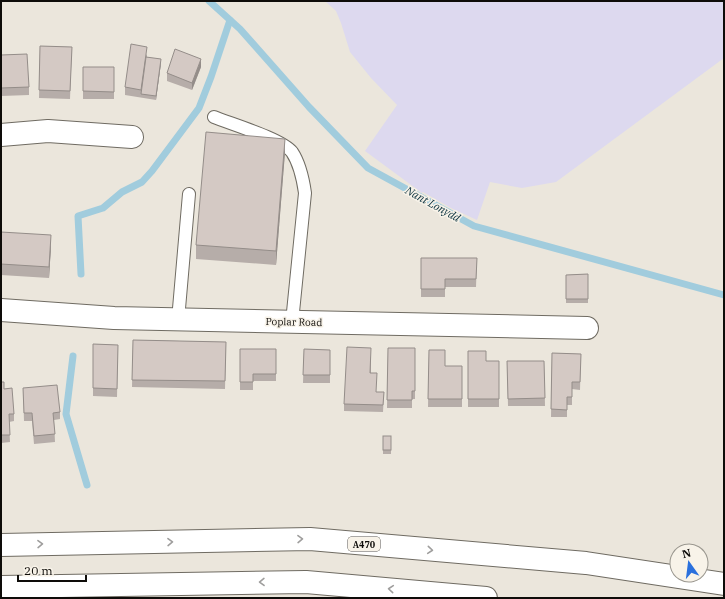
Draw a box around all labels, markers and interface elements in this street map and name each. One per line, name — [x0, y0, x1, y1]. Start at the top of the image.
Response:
water label: Nant Lonydd — [402, 183, 464, 225]
street label: Poplar Road — [265, 315, 323, 329]
one-way arrow — [297, 535, 303, 544]
road number: A470 — [348, 537, 380, 551]
one-way arrow — [167, 538, 173, 546]
one-way arrow — [37, 540, 43, 548]
north arrow — [669, 543, 709, 583]
one-way arrow — [426, 545, 433, 554]
text: N — [681, 545, 693, 561]
scale bar — [18, 557, 86, 583]
text: 20 m — [24, 563, 53, 578]
one-way arrow — [259, 578, 265, 587]
one-way arrow — [388, 585, 394, 594]

